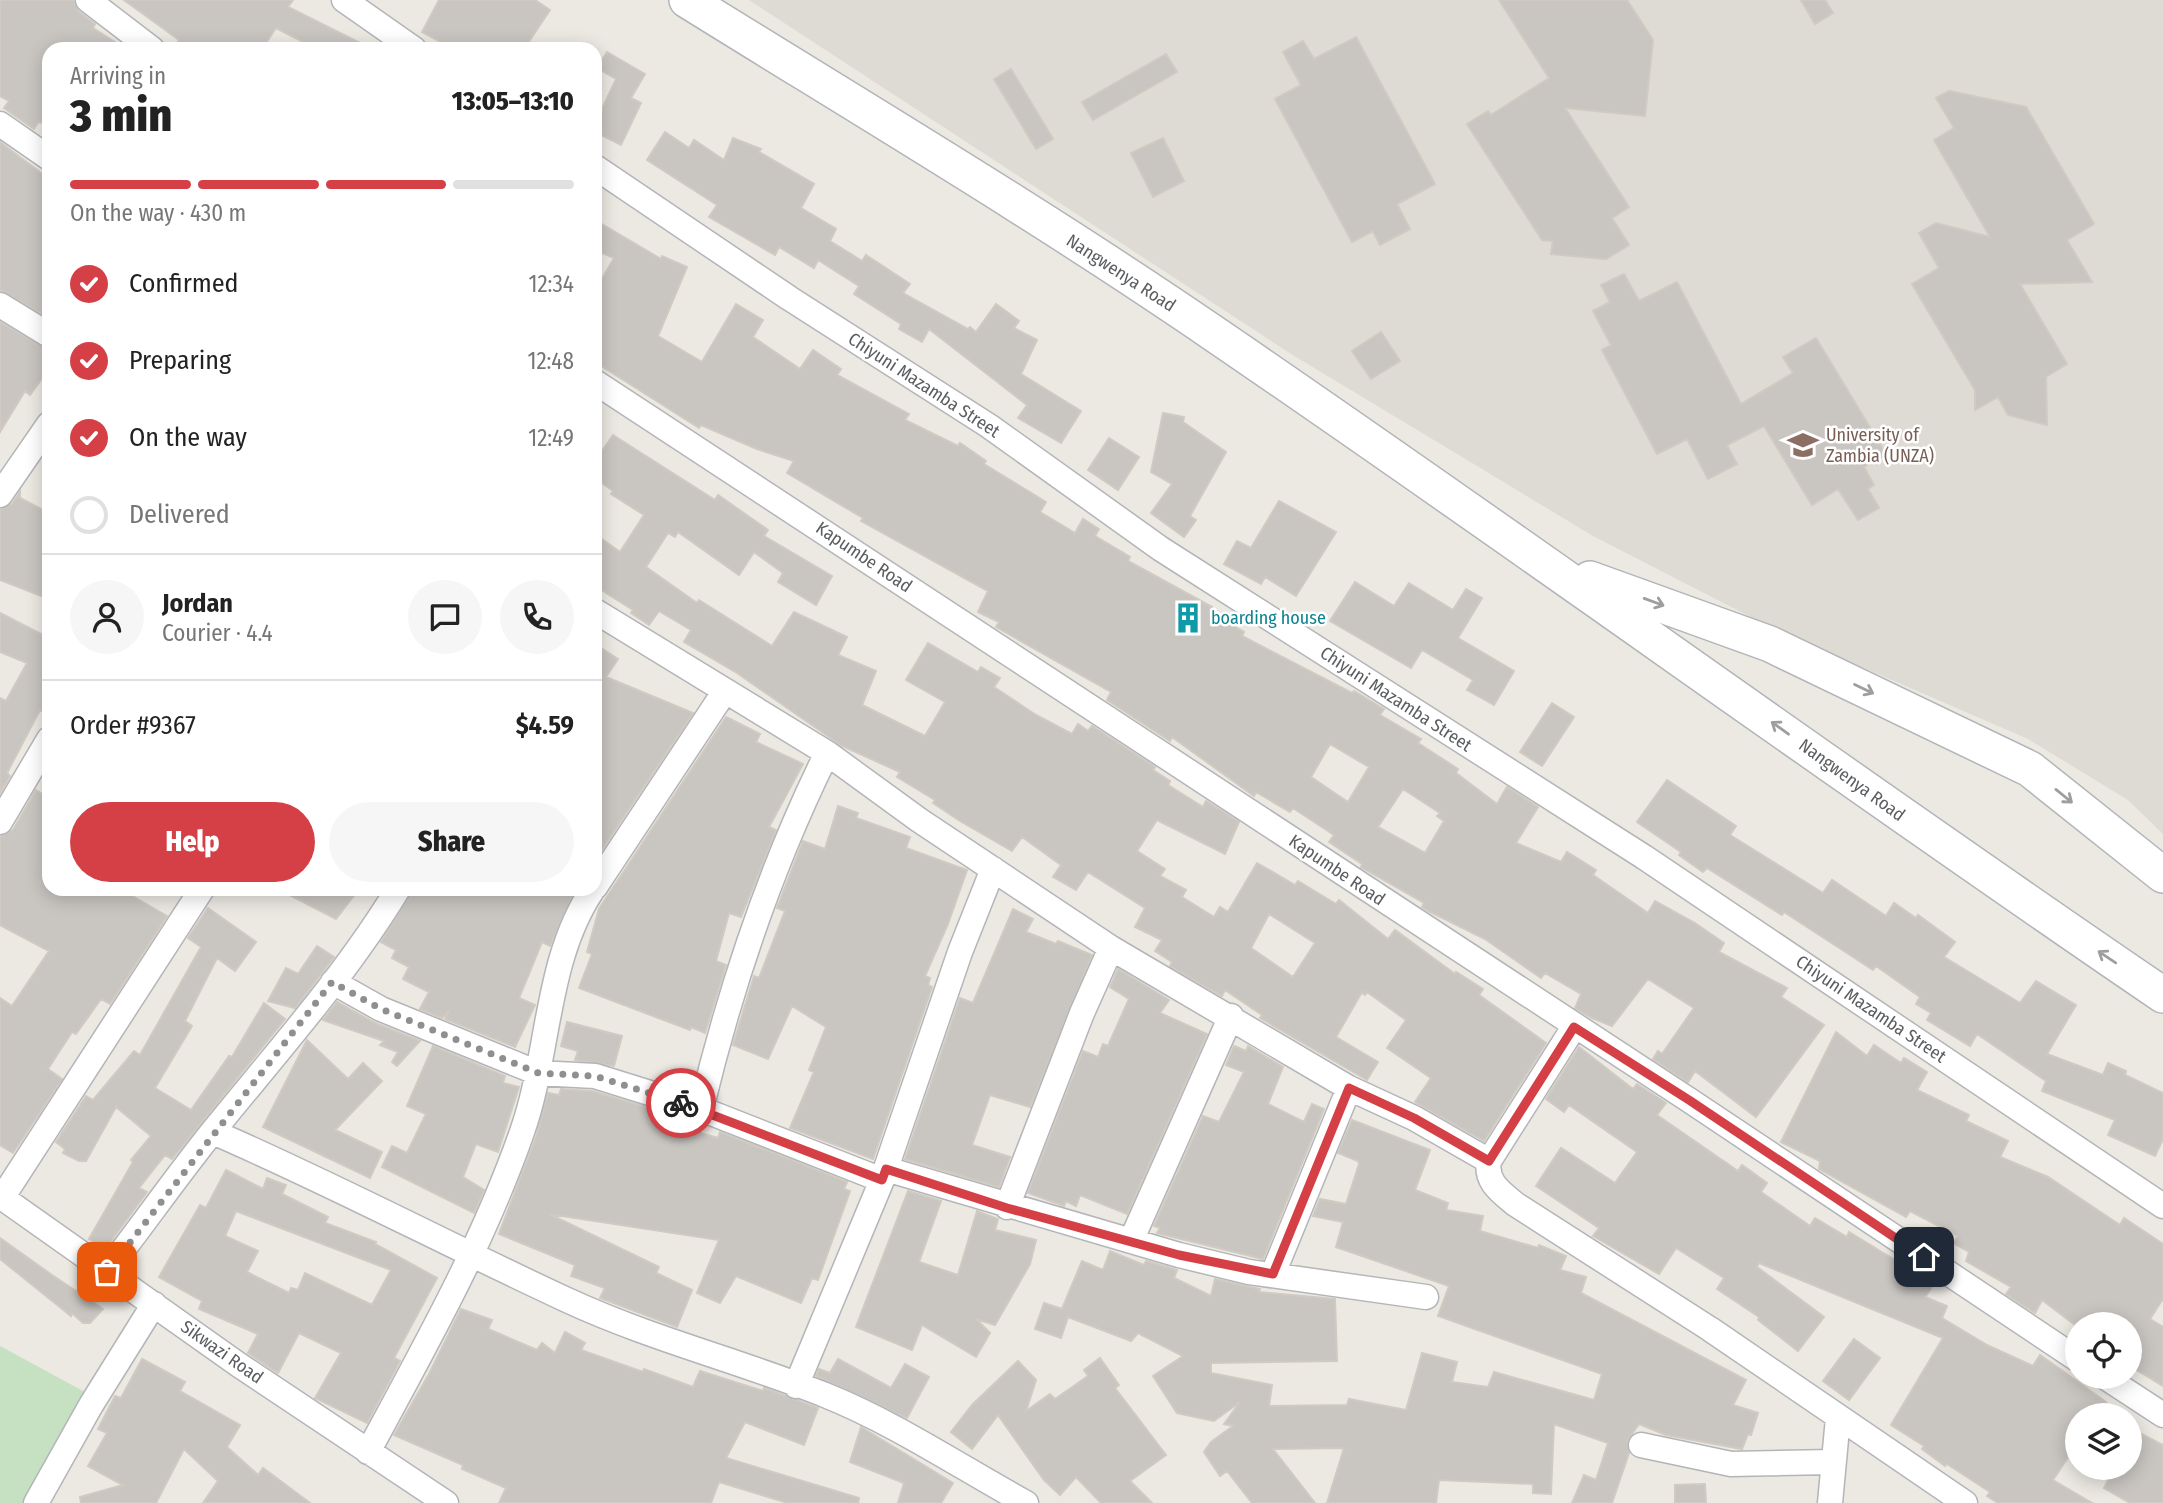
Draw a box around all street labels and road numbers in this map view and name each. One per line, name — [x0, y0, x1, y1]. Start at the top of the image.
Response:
street label: Nangwenya Road — [1062, 229, 1180, 317]
street label: Chiyuni Mazamba Street — [844, 328, 1004, 442]
street label: Kapumbe Road — [812, 517, 916, 597]
street label: Chiyuni Mazamba Street — [1316, 642, 1476, 756]
street label: Nangwenya Road — [1795, 734, 1909, 826]
street label: Kapumbe Road — [1285, 830, 1389, 910]
street label: Chiyuni Mazamba Street — [1792, 951, 1950, 1068]
street label: Sikwazi Road — [177, 1316, 267, 1388]

